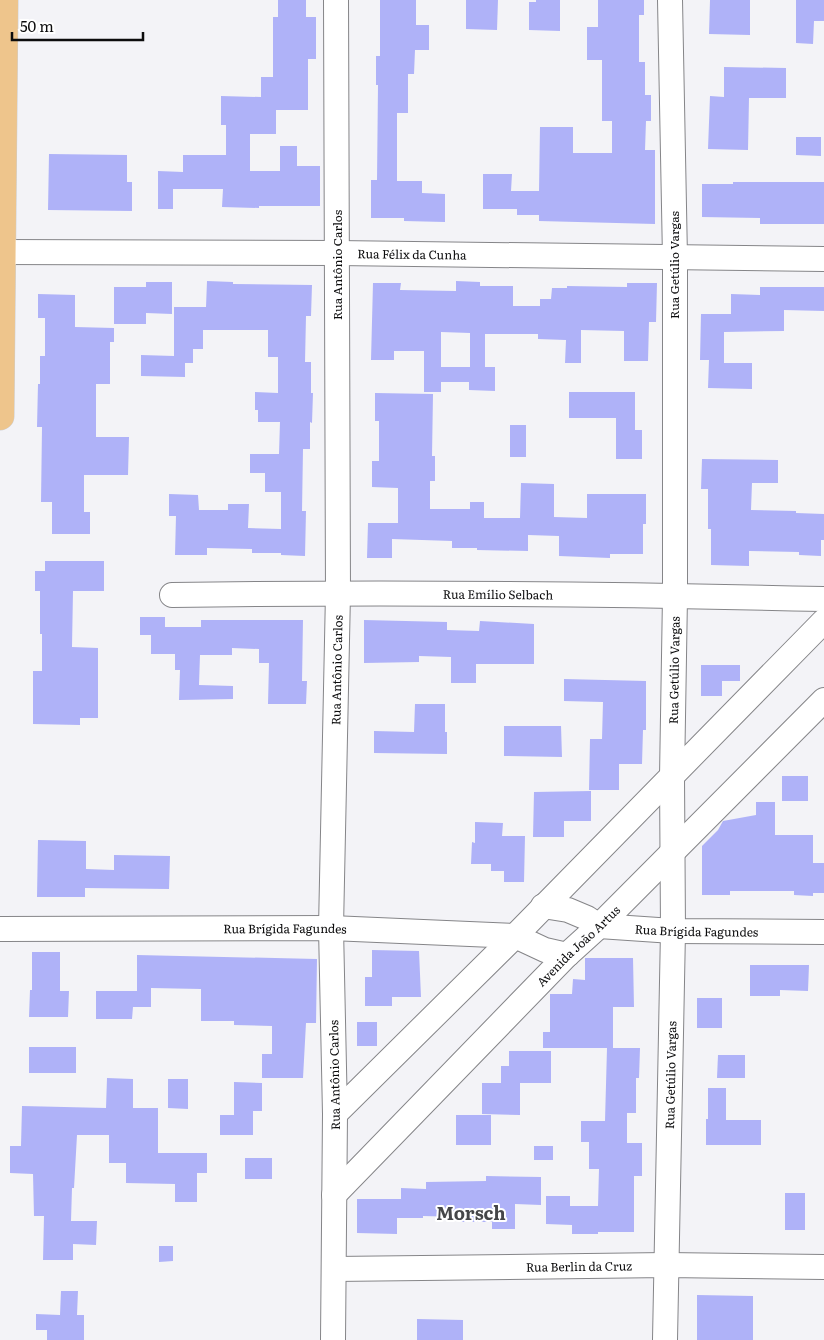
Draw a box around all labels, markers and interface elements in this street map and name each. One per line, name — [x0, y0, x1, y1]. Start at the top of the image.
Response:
scale bar — [12, 10, 144, 42]
text: 50 m — [20, 14, 54, 37]
street label: Rua Antônio Carlos — [328, 209, 346, 320]
street label: Rua Getúlio Vargas — [665, 210, 683, 319]
street label: Rua Félix da Cunha — [357, 244, 467, 264]
street label: Rua Emílio Selbach — [443, 585, 553, 603]
street label: Rua Antônio Carlos — [326, 614, 347, 725]
street label: Rua Getúlio Vargas — [664, 615, 684, 724]
street label: Avenida João Artus — [532, 901, 624, 990]
street label: Rua Brígida Fagundes — [223, 919, 348, 938]
street label: Rua Brígida Fagundes — [634, 919, 759, 941]
street label: Rua Antônio Carlos — [324, 1019, 344, 1130]
street label: Rua Getúlio Vargas — [660, 1020, 680, 1129]
district label: Morsch — [436, 1199, 506, 1226]
street label: Rua Berlin da Cruz — [526, 1256, 632, 1276]

